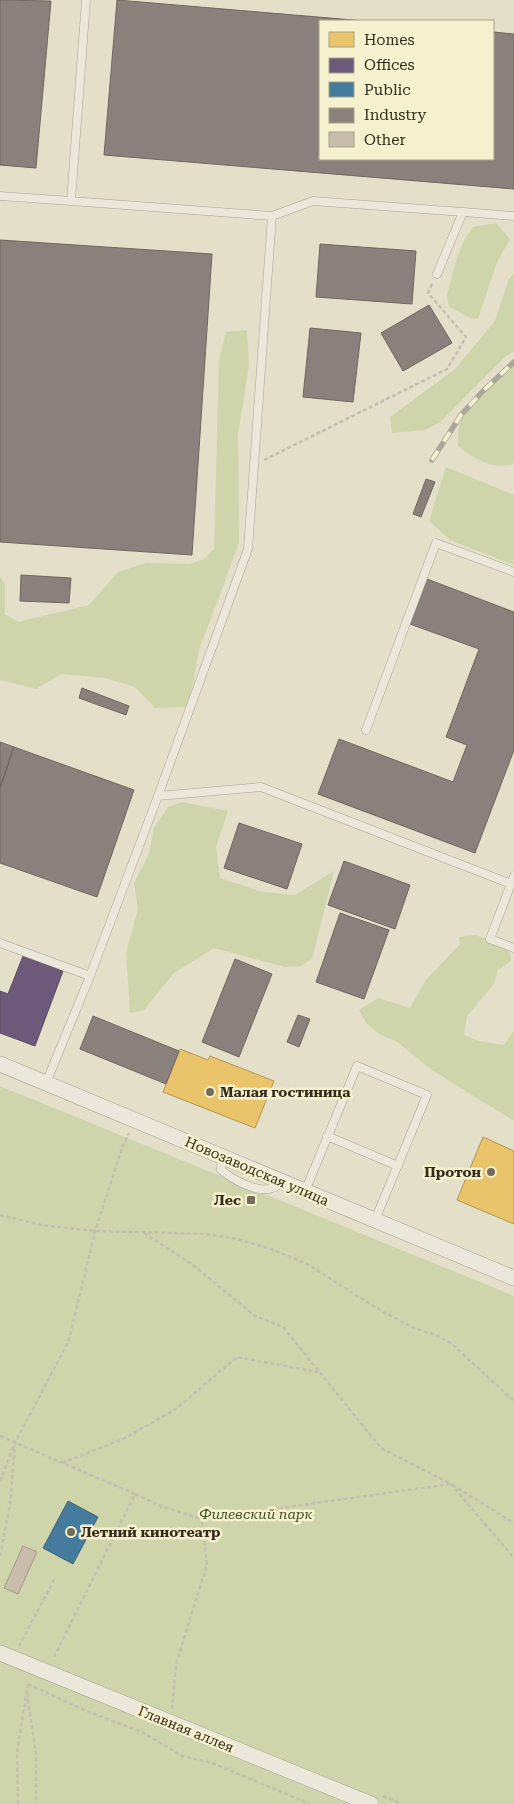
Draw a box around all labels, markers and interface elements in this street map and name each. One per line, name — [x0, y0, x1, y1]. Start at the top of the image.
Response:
legend — [319, 20, 494, 160]
text: Homes — [364, 31, 415, 49]
text: Offices — [364, 56, 415, 74]
text: Public — [364, 81, 411, 99]
text: Industry — [364, 106, 426, 124]
text: Other — [364, 131, 406, 149]
place label: Малая гостиница — [220, 1084, 351, 1100]
marker: Малая гостиница — [204, 1086, 216, 1098]
street label: Новозаводская улица — [183, 1133, 332, 1209]
place label: Протон — [424, 1164, 482, 1180]
marker: Протон — [485, 1166, 497, 1178]
place label: Лес — [214, 1192, 241, 1208]
marker: Лес — [245, 1194, 257, 1206]
park label: Филевский парк — [200, 1506, 312, 1522]
place label: Летний кинотеатр — [81, 1524, 221, 1540]
marker: Летний кинотеатр — [65, 1526, 77, 1538]
street label: Главная аллея — [136, 1703, 236, 1755]

